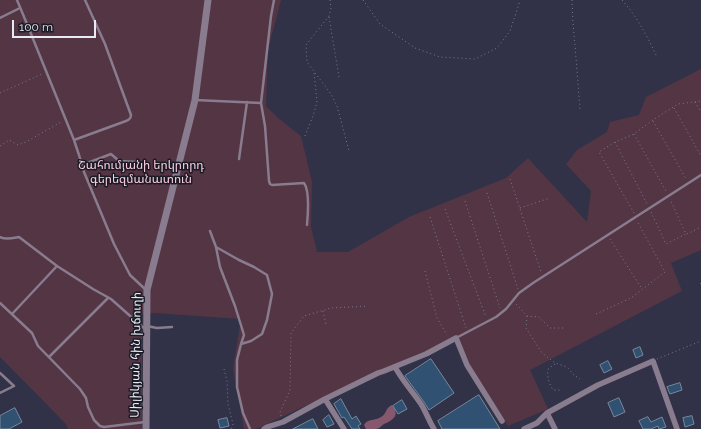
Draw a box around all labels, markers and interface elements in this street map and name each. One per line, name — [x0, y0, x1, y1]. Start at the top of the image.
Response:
scale bar — [14, 12, 98, 38]
text: 100 m — [19, 20, 53, 34]
park label: Շահումյանի երկրորդ գերեզմանատուն — [78, 158, 204, 186]
street label: Սիլիկյան հին խճուղի — [128, 292, 144, 418]

